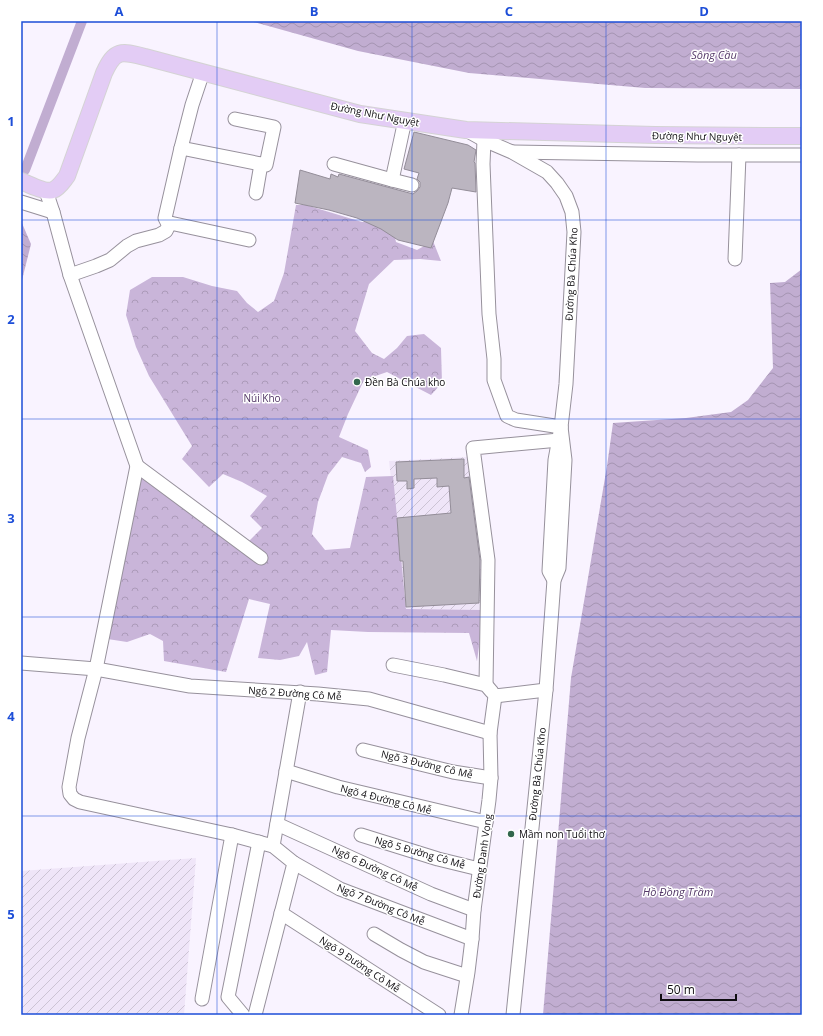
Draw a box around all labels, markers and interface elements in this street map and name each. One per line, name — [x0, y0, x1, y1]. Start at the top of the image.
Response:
text: A — [115, 2, 124, 20]
text: B — [310, 2, 319, 20]
text: C — [505, 2, 513, 20]
text: D — [699, 2, 709, 20]
water label: Sông Cầu — [691, 47, 737, 62]
street label: Đường Như Nguyệt — [329, 99, 421, 130]
text: 1 — [7, 112, 15, 130]
street label: Đường Như Nguyệt — [652, 128, 743, 144]
street label: Đường Bà Chúa Kho — [562, 227, 580, 321]
text: 2 — [7, 310, 15, 328]
place label: Đền Bà Chúa kho — [365, 375, 445, 389]
marker: Đền Bà Chúa kho — [352, 377, 362, 387]
park label: Núi Kho — [243, 391, 281, 405]
text: 3 — [7, 509, 15, 527]
street label: Ngõ 2 Đường Cô Mễ — [248, 683, 343, 703]
text: 4 — [7, 707, 15, 725]
street label: Đường Bà Chúa Kho — [525, 727, 549, 821]
street label: Ngõ 3 Đường Cô Mễ — [380, 747, 475, 781]
street label: Ngõ 4 Đường Cô Mễ — [339, 781, 433, 817]
street label: Đường Danh Vọng — [469, 812, 495, 899]
place label: Mầm non Tuổi thơ — [519, 827, 606, 841]
marker: Mầm non Tuổi thơ — [506, 829, 516, 839]
street label: Ngõ 5 Đường Cô Mễ — [373, 832, 467, 872]
street label: Ngõ 6 Đường Cô Mễ — [330, 842, 421, 894]
street label: Ngõ 7 Đường Cô Mễ — [335, 880, 427, 928]
water label: Hồ Đồng Trầm — [643, 884, 713, 899]
text: 5 — [7, 905, 15, 923]
street label: Ngõ 9 Đường Cô Mễ — [317, 933, 403, 996]
scale bar — [661, 976, 736, 1002]
text: 50 m — [667, 981, 695, 998]

